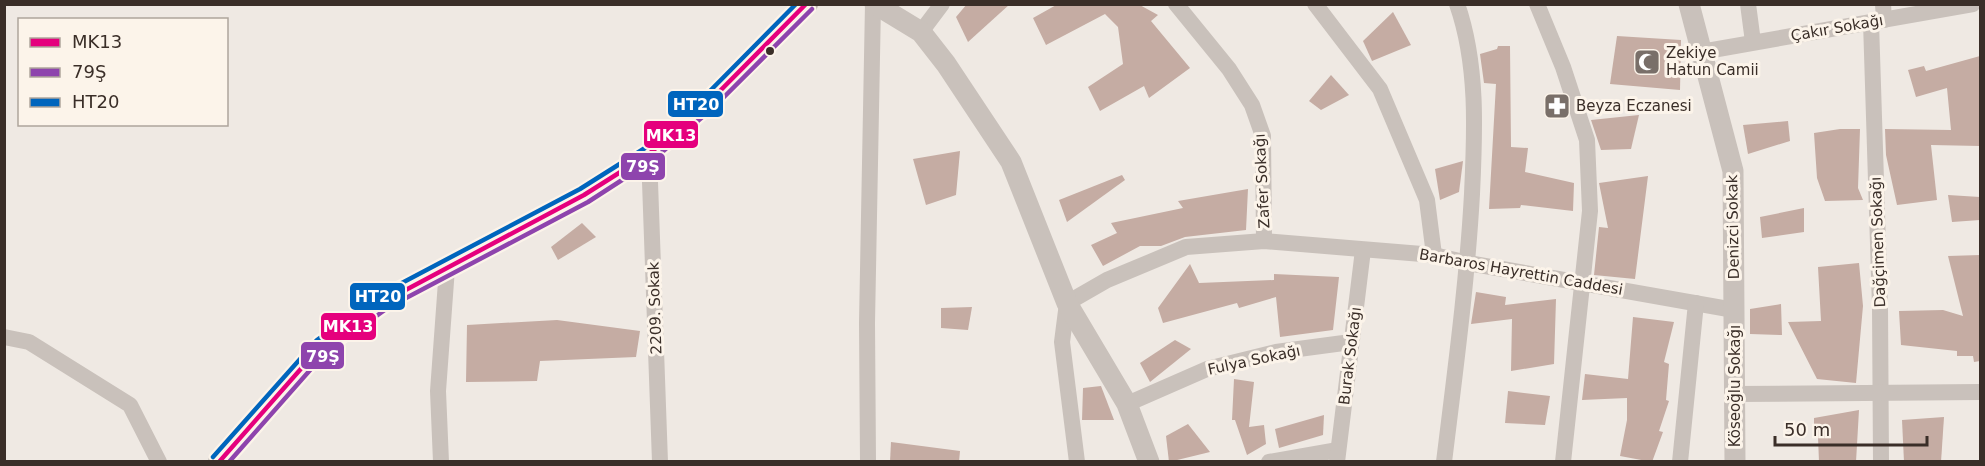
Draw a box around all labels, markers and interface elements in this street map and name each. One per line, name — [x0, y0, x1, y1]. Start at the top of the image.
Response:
street label: Çakır Sokağı — [1789, 11, 1885, 45]
legend — [18, 18, 228, 126]
text: MK13 — [72, 31, 122, 52]
place label: Zekiye Hatun Camii — [1666, 44, 1759, 79]
unlabelled marker — [764, 45, 776, 57]
mosque icon: Zekiye Hatun Camii — [1632, 47, 1662, 77]
text: 79Ş — [72, 61, 106, 82]
line badge: HT20 — [667, 90, 724, 118]
text: HT20 — [72, 91, 119, 112]
pharmacy icon: Beyza Eczanesi — [1542, 91, 1572, 121]
text: HT20 — [673, 95, 719, 114]
place label: Beyza Eczanesi — [1576, 97, 1692, 115]
line badge: MK13 — [643, 120, 699, 149]
text: MK13 — [646, 126, 696, 145]
street label: Zafer Sokağı — [1251, 133, 1273, 229]
line badge: 79Ş — [620, 152, 666, 181]
text: 79Ş — [626, 157, 660, 176]
street label: Denizci Sokak — [1723, 174, 1743, 279]
street label: Dağçimen Sokağı — [1867, 176, 1889, 308]
street label: Barbaros Hayrettin Caddesi — [1418, 245, 1624, 299]
street label: 2209. Sokak — [644, 261, 666, 355]
line badge: HT20 — [349, 282, 406, 311]
text: HT20 — [355, 287, 401, 306]
street label: Burak Sokağı — [1335, 306, 1365, 406]
line badge: MK13 — [320, 312, 377, 341]
text: MK13 — [323, 317, 373, 336]
street label: Köseoğlu Sokağı — [1726, 325, 1744, 447]
line badge: 79Ş — [300, 341, 345, 370]
street label: Fulya Sokağı — [1206, 341, 1302, 379]
text: 79Ş — [306, 347, 340, 366]
scale bar — [1775, 409, 1926, 447]
text: 50 m — [1784, 419, 1830, 440]

